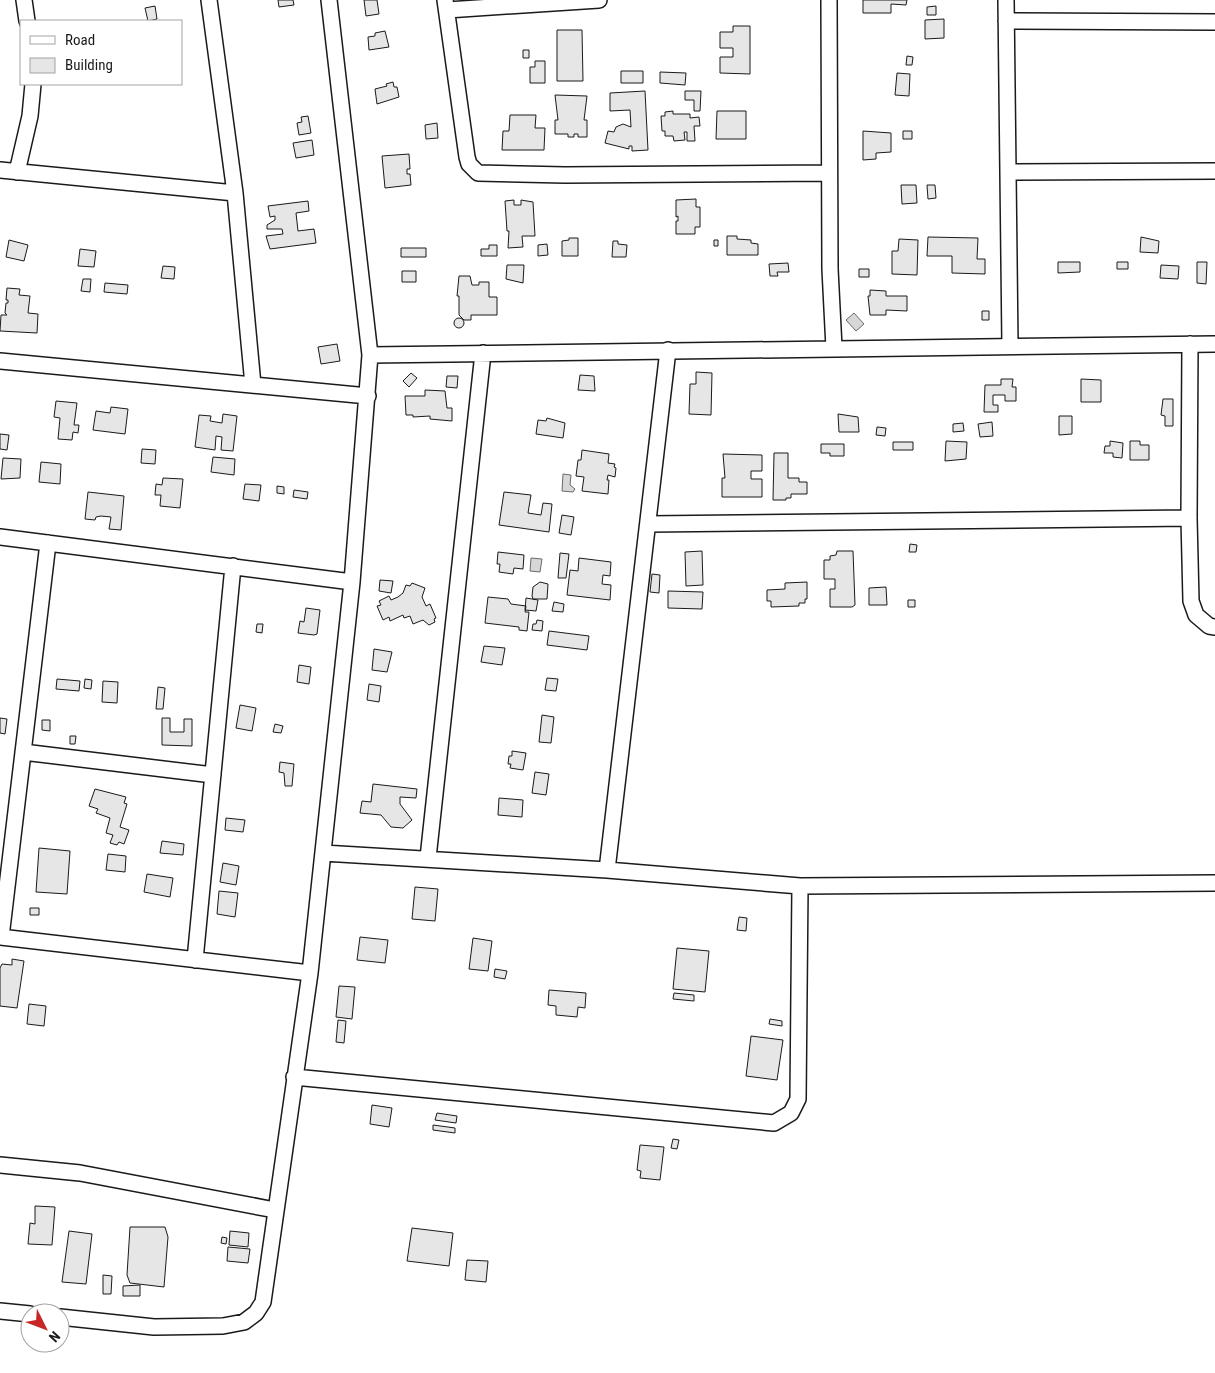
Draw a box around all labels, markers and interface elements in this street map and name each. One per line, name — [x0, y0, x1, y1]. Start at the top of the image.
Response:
legend — [20, 20, 182, 85]
text: Road — [65, 31, 95, 49]
text: Building — [65, 56, 113, 74]
north arrow — [20, 1303, 70, 1353]
text: N — [46, 1328, 63, 1345]

